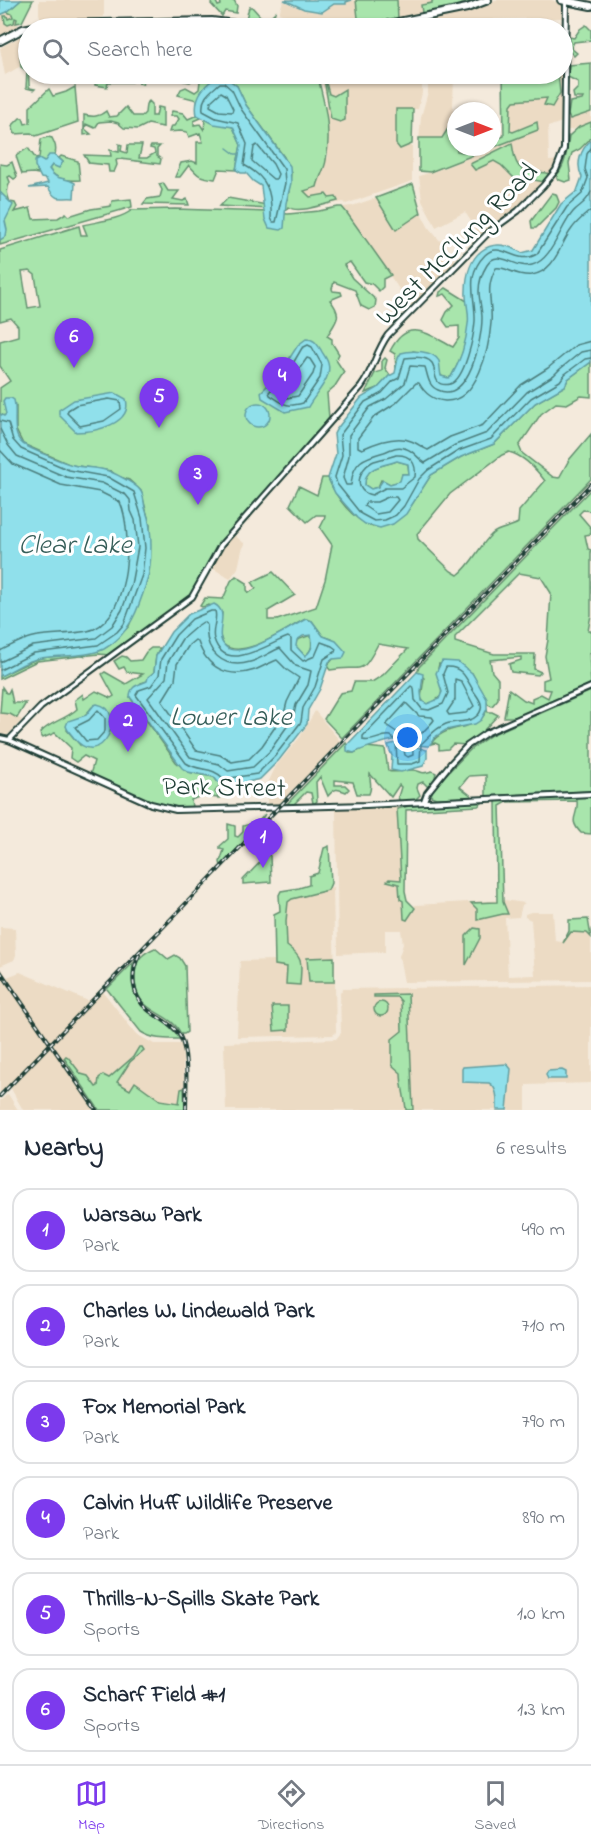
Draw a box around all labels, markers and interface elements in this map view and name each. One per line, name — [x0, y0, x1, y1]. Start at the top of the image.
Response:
search box — [18, 18, 573, 84]
icon: search — [39, 35, 72, 68]
text: Search here — [87, 35, 192, 67]
north arrow — [447, 102, 501, 156]
street label: West McClung Road — [367, 154, 548, 335]
pin: 6 — [54, 318, 94, 368]
pin: 4 — [262, 358, 302, 407]
pin: 5 — [140, 378, 178, 428]
pin: 3 — [178, 456, 218, 505]
water label: Clear Lake — [18, 526, 133, 567]
water label: Lower Lake — [170, 698, 293, 739]
pin: 2 — [108, 702, 148, 752]
your location — [393, 723, 422, 752]
street label: Park Street — [162, 768, 286, 809]
pin: 1 — [244, 818, 282, 868]
text: Nearby — [24, 1130, 103, 1168]
text: 6 results — [496, 1135, 567, 1164]
text: Warsaw Park — [83, 1200, 202, 1232]
text: 1 — [42, 1216, 49, 1245]
text: 490 m — [522, 1216, 565, 1245]
text: Park — [83, 1232, 119, 1261]
text: Charles W. Lindewald Park — [83, 1296, 314, 1328]
text: 2 — [41, 1312, 50, 1341]
text: 710 m — [521, 1312, 565, 1341]
text: Park — [83, 1328, 119, 1357]
text: Fox Memorial Park — [83, 1392, 245, 1424]
text: 3 — [41, 1408, 50, 1437]
text: 790 m — [522, 1408, 565, 1437]
text: Park — [83, 1424, 119, 1453]
text: Calvin Huff Wildlife Preserve — [83, 1488, 332, 1520]
text: 4 — [41, 1504, 50, 1533]
text: 890 m — [522, 1504, 565, 1533]
text: Park — [83, 1520, 119, 1549]
text: Thrills-N-Spills Skate Park — [83, 1584, 319, 1616]
text: 5 — [40, 1600, 51, 1629]
text: 1.0 km — [517, 1600, 565, 1629]
text: Sports — [83, 1616, 140, 1645]
text: Scharf Field #1 — [83, 1680, 225, 1712]
text: 6 — [41, 1696, 50, 1725]
text: 1.3 km — [517, 1696, 565, 1725]
text: Sports — [83, 1712, 140, 1741]
tab: Map — [75, 1777, 108, 1837]
tab: Directions — [258, 1777, 324, 1837]
tab: Saved — [474, 1777, 516, 1837]

